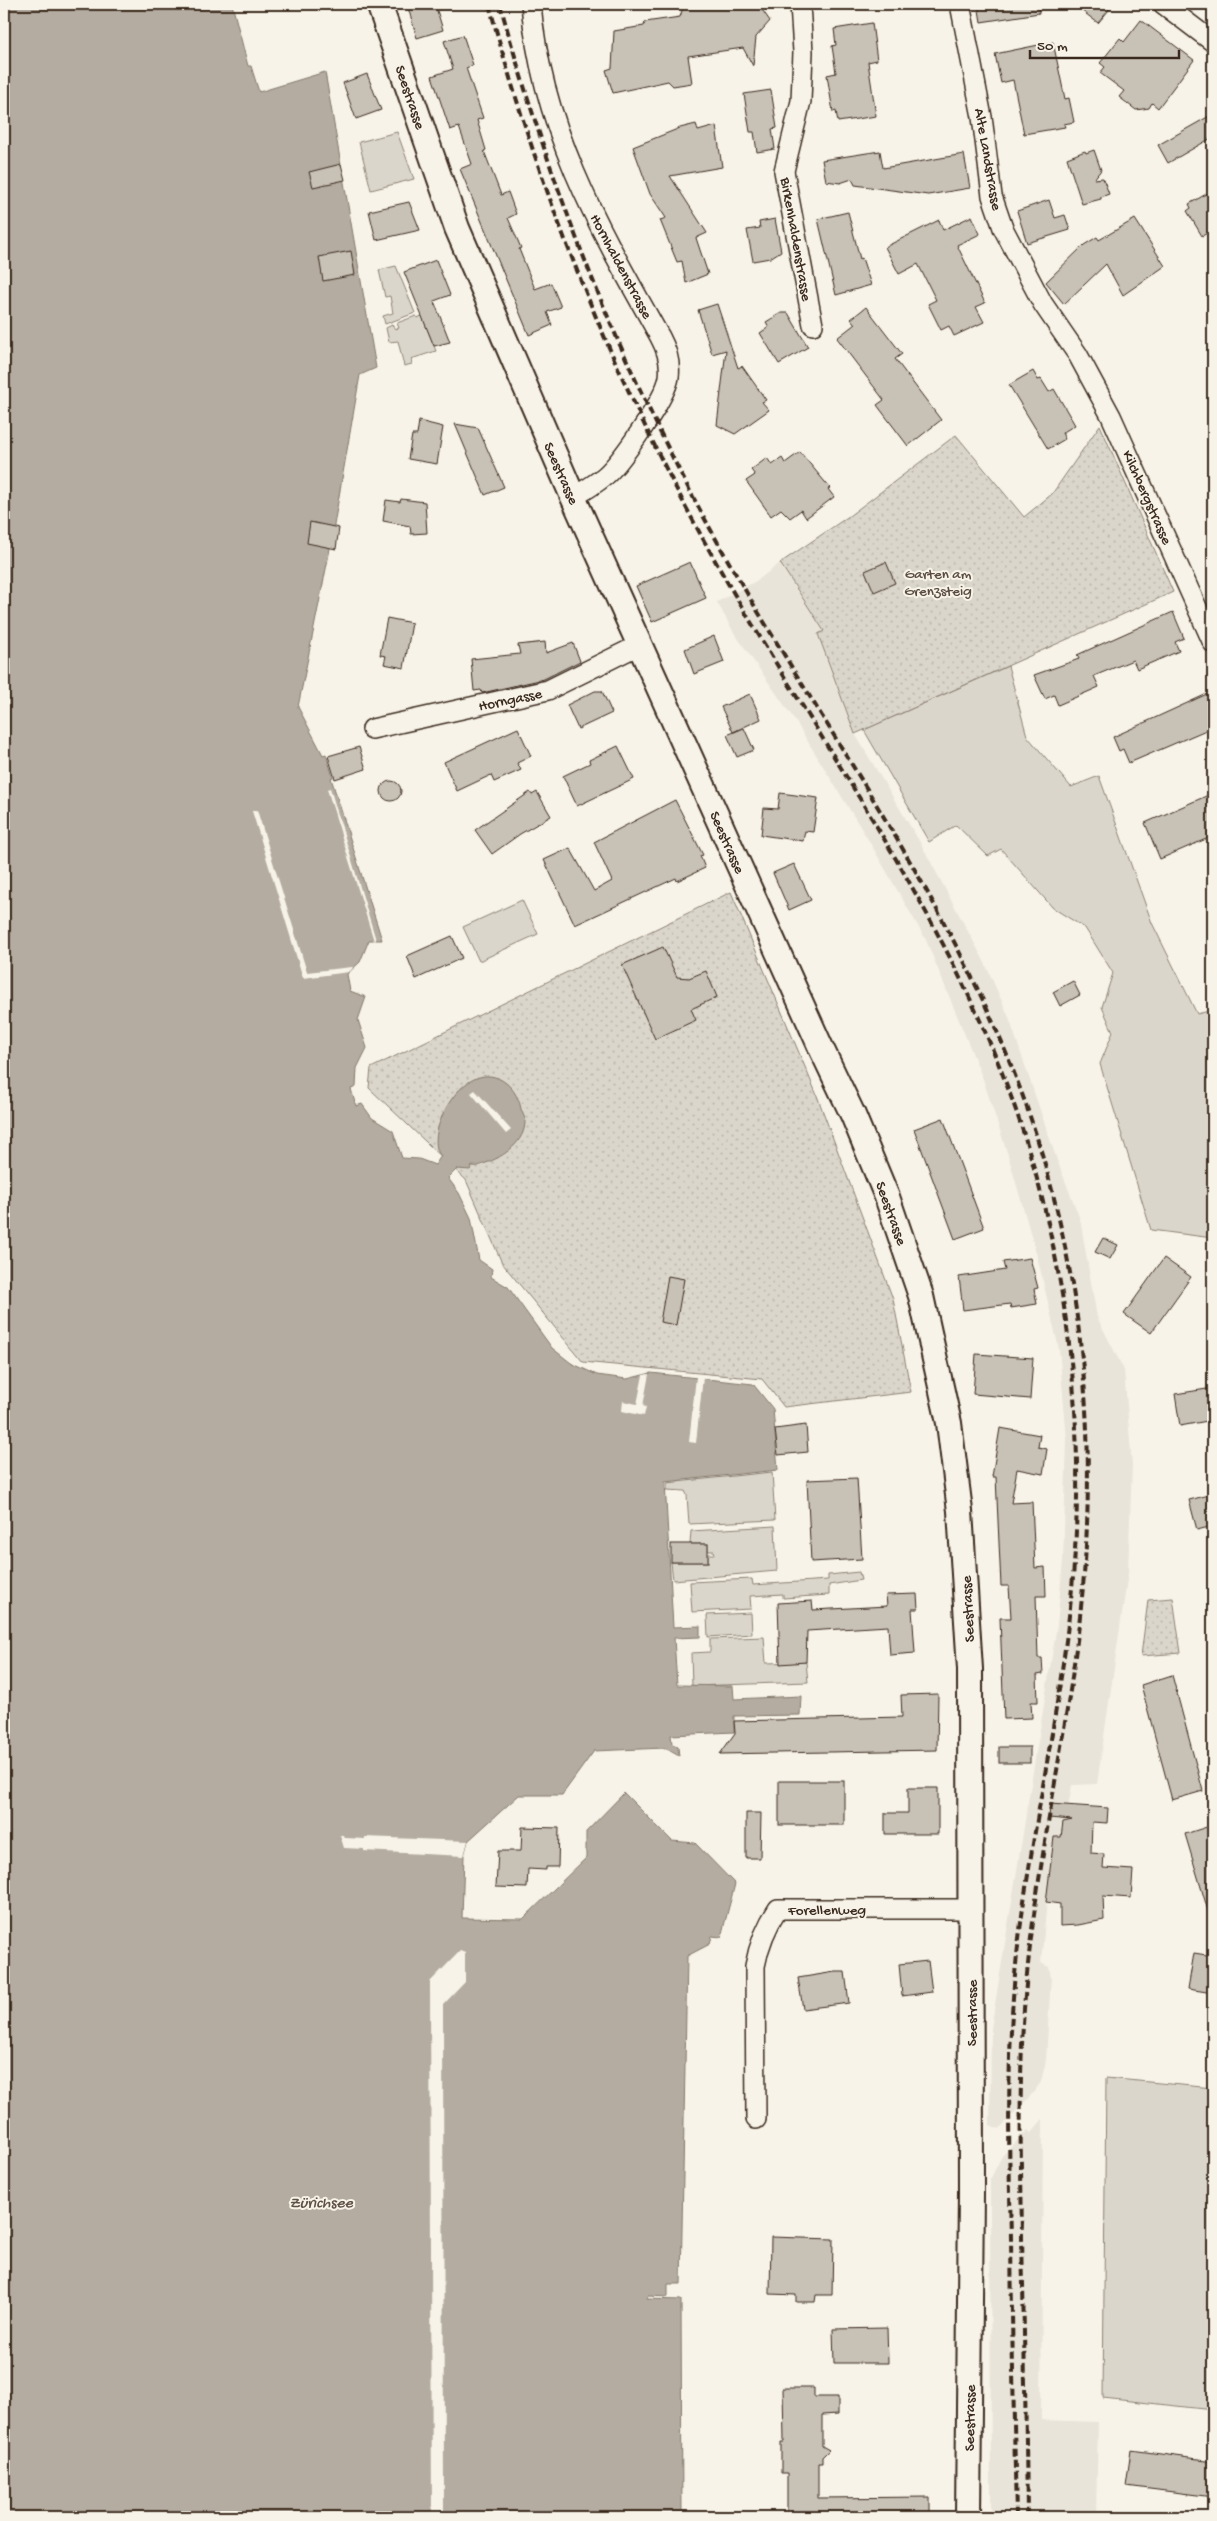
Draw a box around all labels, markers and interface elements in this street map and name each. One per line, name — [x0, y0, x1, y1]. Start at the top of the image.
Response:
scale bar — [1030, 28, 1178, 60]
text: 50 m — [1037, 38, 1068, 56]
street label: Seestrasse — [390, 63, 429, 132]
street label: Alte Landstrasse — [969, 107, 1005, 212]
street label: Birkenhaldenstrasse — [775, 175, 815, 303]
street label: Hornhaldenstrasse — [585, 211, 656, 323]
street label: Seestrasse — [538, 440, 582, 508]
street label: Kilchbergstrasse — [1117, 448, 1175, 548]
park label: Garten am Grenzsteig — [904, 566, 972, 601]
street label: Horngasse — [477, 685, 544, 716]
street label: Seestrasse — [704, 809, 748, 877]
street label: Seestrasse — [870, 1179, 910, 1248]
street label: Seestrasse — [958, 1575, 980, 1643]
street label: Forellenweg — [787, 1902, 866, 1920]
street label: Seestrasse — [964, 1979, 982, 2046]
water label: Zürichsee — [289, 2195, 353, 2214]
street label: Seestrasse — [961, 2384, 981, 2451]

